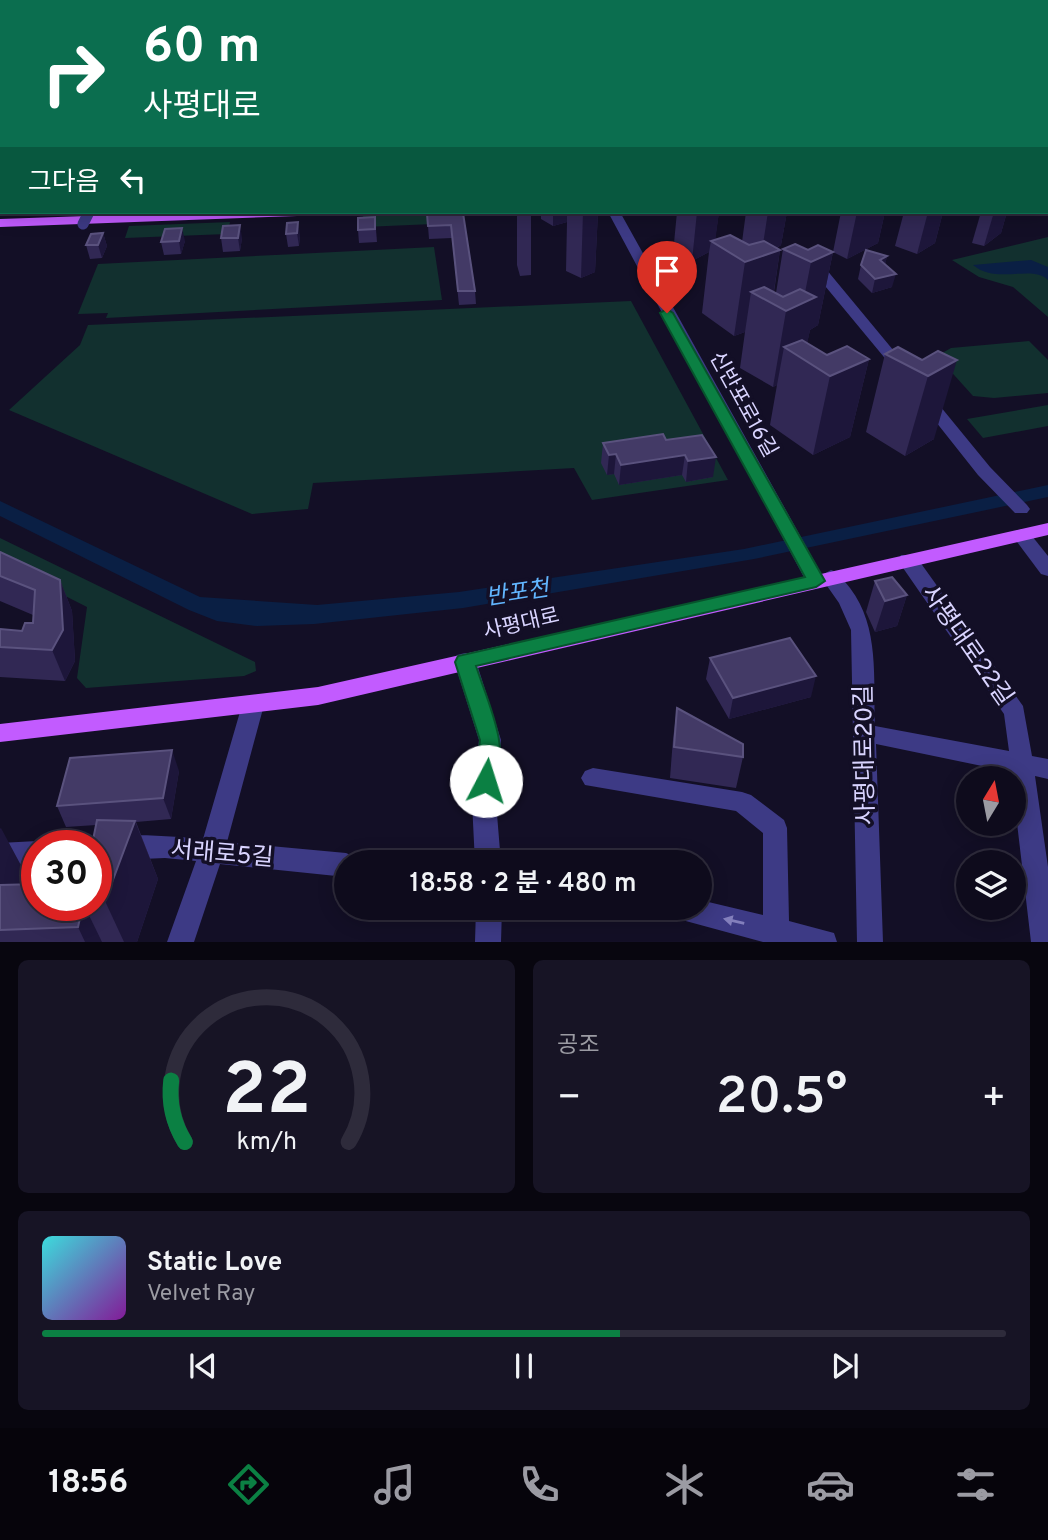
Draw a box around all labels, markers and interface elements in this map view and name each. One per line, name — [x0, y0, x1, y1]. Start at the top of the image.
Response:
text: 60 m — [143, 18, 261, 80]
icon: right — [28, 28, 119, 119]
text: 사평대로 — [143, 88, 261, 128]
icon: left — [114, 161, 152, 199]
text: 그다음 — [28, 167, 100, 200]
pin — [637, 241, 697, 313]
icon: arrive — [648, 252, 686, 290]
street label: 신반포로16길 — [703, 347, 783, 462]
water label: 반포천 — [484, 575, 554, 614]
street label: 사평대로22길 — [914, 580, 1019, 712]
street label: 사평대로 — [481, 603, 562, 646]
street label: 사평대로20길 — [850, 684, 882, 825]
position arrow — [449, 744, 523, 818]
north arrow — [956, 766, 1026, 836]
map controls — [956, 766, 1026, 920]
speed limit sign: 30 — [21, 830, 112, 921]
street label: 서래로5길 — [169, 836, 275, 874]
button: layers — [956, 850, 1026, 920]
text: 18:58 · 2 분 · 480 m — [410, 868, 636, 901]
one-way arrow — [723, 915, 745, 926]
text: 공조 — [557, 1032, 599, 1061]
text: 22 — [222, 1049, 311, 1141]
text: 20.5° — [716, 1066, 847, 1132]
text: − — [557, 1075, 582, 1124]
text: + — [981, 1075, 1006, 1124]
text: km/h — [236, 1127, 297, 1159]
text: Static Love — [147, 1247, 282, 1280]
text: Velvet Ray — [147, 1280, 255, 1309]
icon: previous — [184, 1347, 222, 1385]
icon: pause — [505, 1347, 543, 1385]
icon: next — [826, 1347, 864, 1385]
icon: directions — [224, 1460, 273, 1509]
icon: music — [370, 1460, 419, 1509]
icon: phone — [515, 1460, 564, 1509]
icon: climate — [660, 1460, 709, 1509]
icon: car — [806, 1460, 855, 1509]
icon: filters — [951, 1460, 1000, 1509]
text: 18:56 — [48, 1464, 128, 1504]

